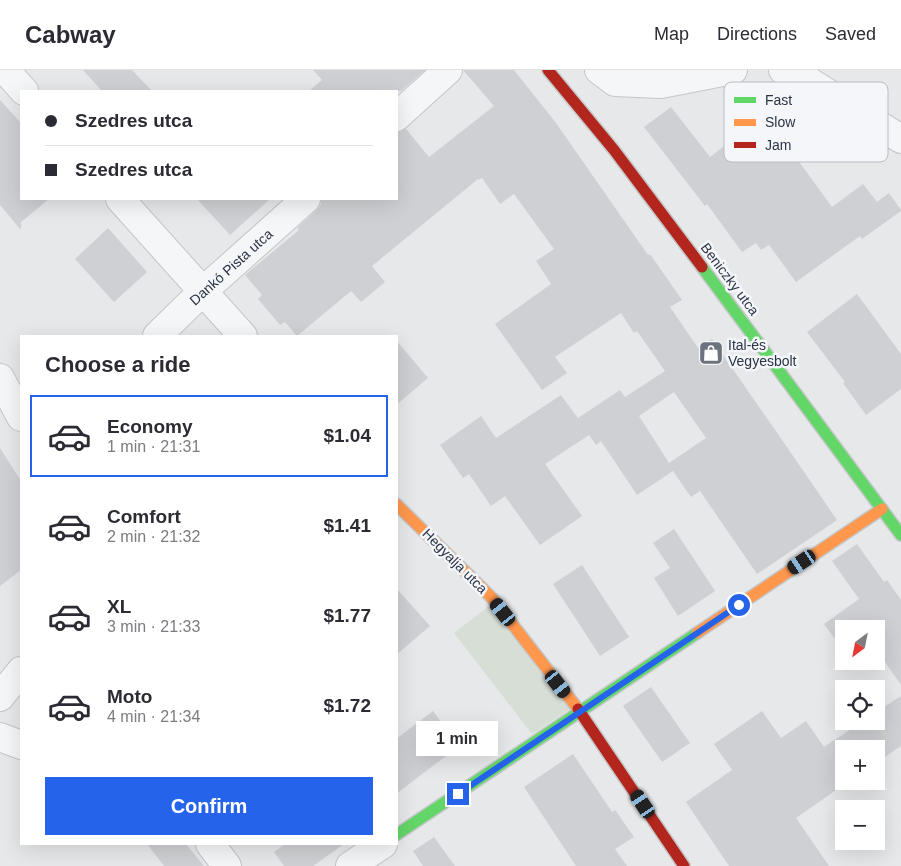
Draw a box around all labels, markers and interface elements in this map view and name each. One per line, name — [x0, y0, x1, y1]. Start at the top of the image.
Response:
text: Cabway — [25, 21, 116, 48]
text: Map — [654, 24, 689, 44]
text: Directions — [717, 24, 797, 44]
text: Saved — [825, 24, 876, 44]
legend — [724, 82, 888, 162]
text: Fast — [765, 92, 792, 108]
text: Szedres utca — [75, 110, 192, 131]
text: Slow — [765, 114, 796, 130]
text: Jam — [765, 137, 791, 153]
text: Szedres utca — [75, 159, 192, 180]
street label: Dankó Pista utca — [186, 226, 276, 308]
street label: Beniczky utca — [698, 240, 763, 318]
place label: Ital-és Vegyesbolt — [728, 337, 797, 369]
shop icon: Ital-és Vegyesbolt — [698, 340, 724, 366]
text: Choose a ride — [45, 352, 190, 377]
icon: car — [47, 414, 92, 459]
text: Economy — [107, 416, 193, 437]
text: $1.04 — [323, 425, 371, 446]
text: 1 min · 21:31 — [107, 438, 200, 455]
icon: car — [47, 504, 92, 549]
text: Comfort — [107, 506, 181, 527]
text: $1.41 — [323, 515, 371, 536]
street label: Hegyalja utca — [419, 525, 491, 597]
text: 2 min · 21:32 — [107, 528, 200, 545]
car — [785, 547, 818, 577]
icon: car — [47, 594, 92, 639]
route start — [728, 594, 750, 616]
text: XL — [107, 596, 131, 617]
car — [487, 596, 518, 628]
text: $1.77 — [323, 605, 371, 626]
text: 3 min · 21:33 — [107, 618, 200, 635]
north arrow — [835, 620, 885, 670]
map controls — [835, 620, 885, 850]
car — [542, 668, 573, 700]
button: locate — [835, 680, 885, 730]
icon: car — [47, 684, 92, 729]
text: Moto — [107, 686, 152, 707]
text: $1.72 — [323, 695, 371, 716]
text: 4 min · 21:34 — [107, 708, 200, 725]
callout: 1 min — [417, 722, 499, 756]
text: 1 min — [436, 730, 478, 747]
button: + — [835, 740, 885, 790]
button: Confirm — [45, 777, 373, 835]
route end — [447, 783, 469, 805]
car — [628, 787, 657, 821]
button: − — [835, 800, 885, 850]

